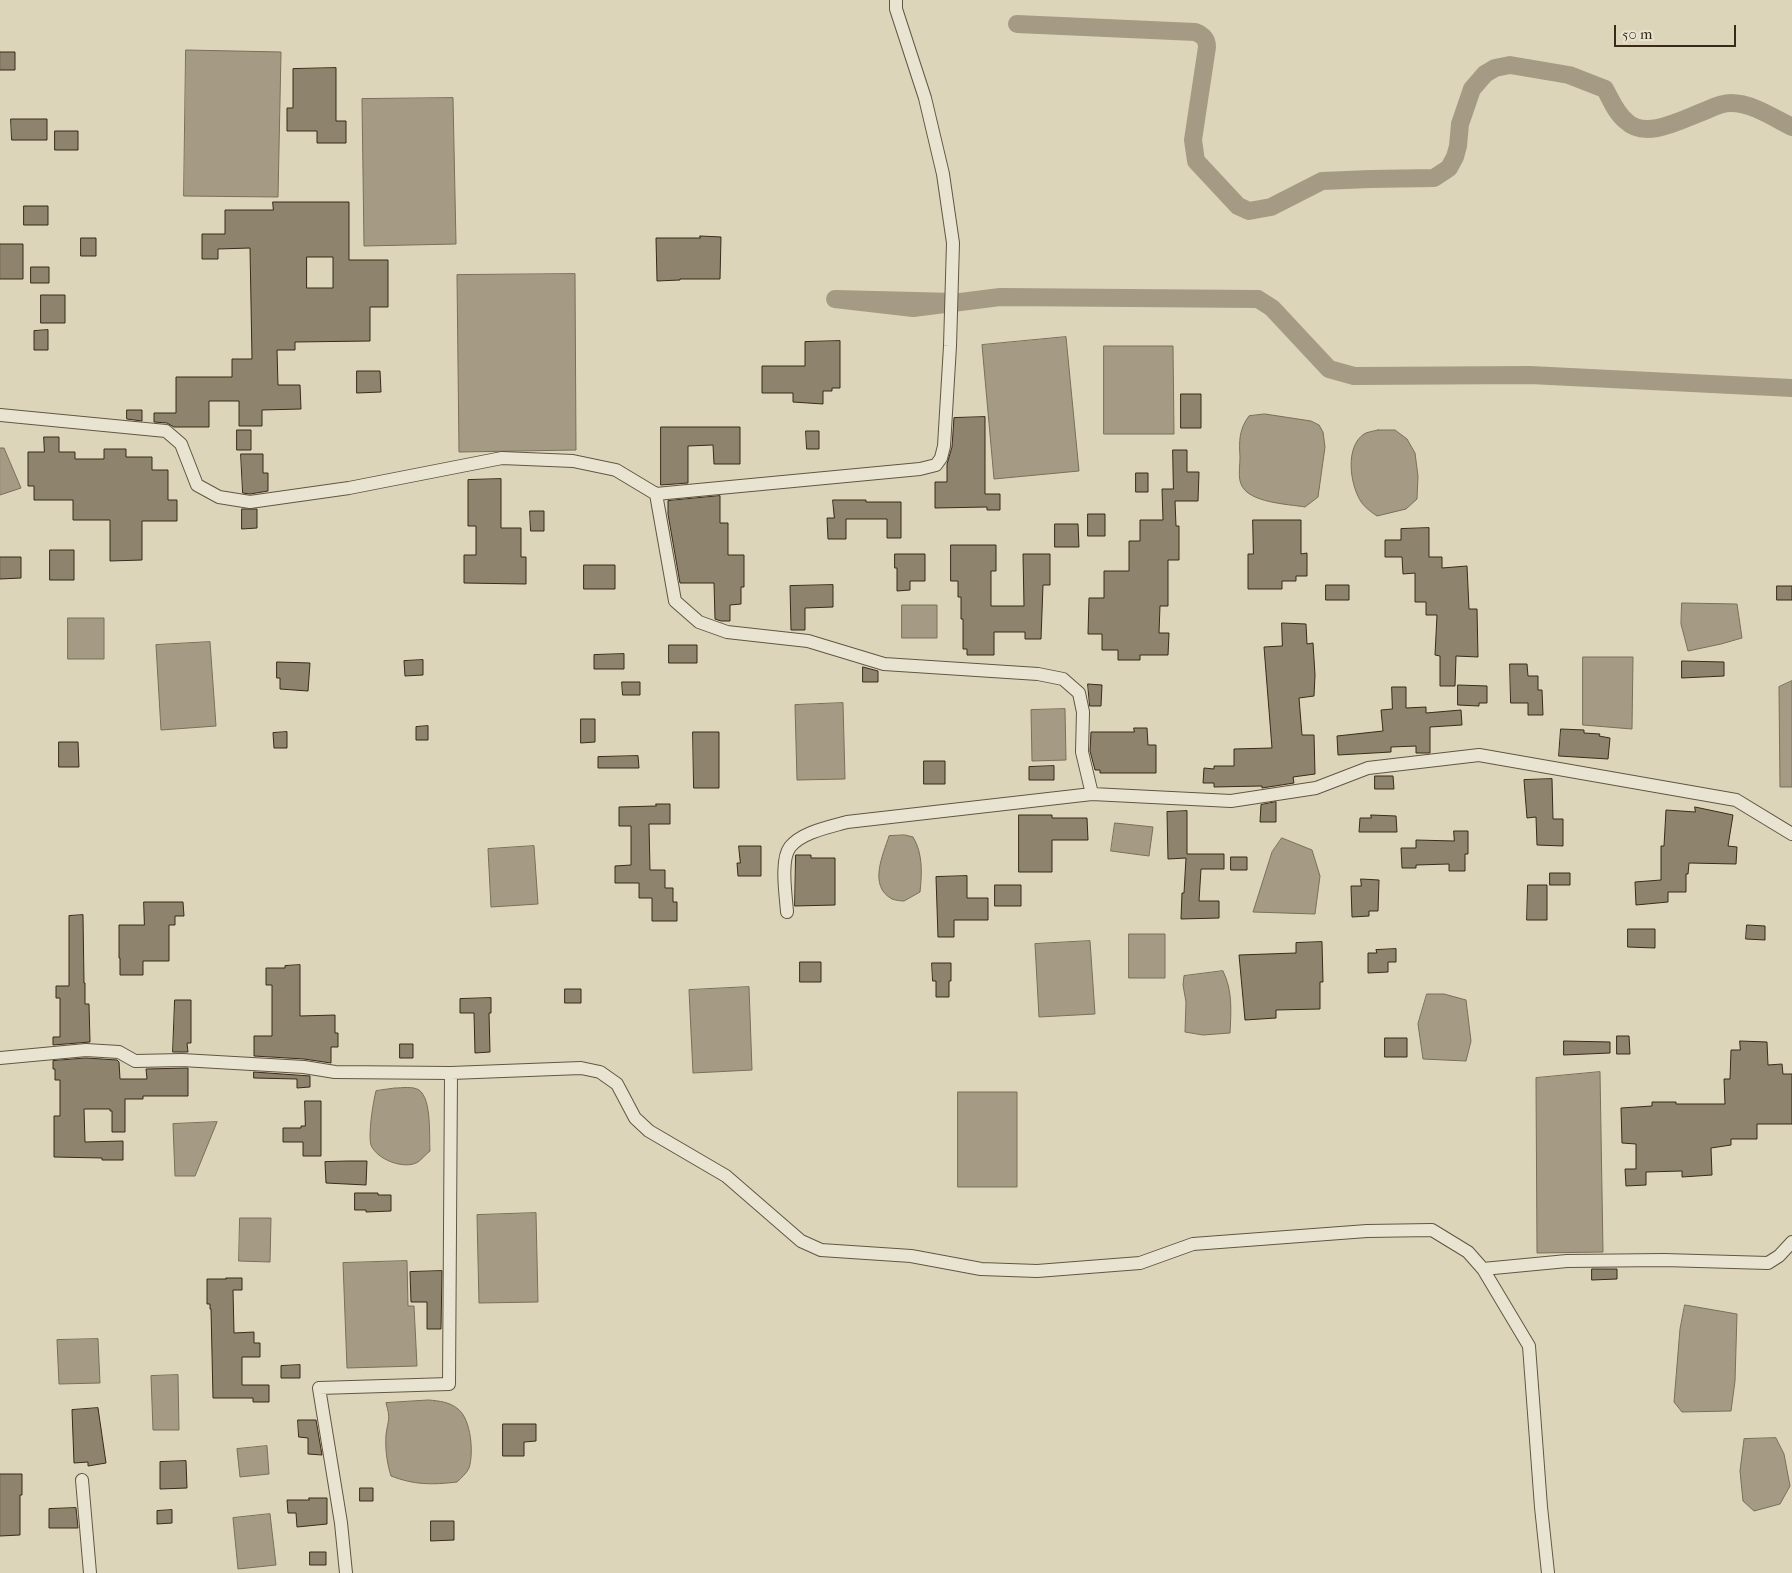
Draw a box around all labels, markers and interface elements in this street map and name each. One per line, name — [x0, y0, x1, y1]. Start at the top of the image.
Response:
scale bar — [1617, 15, 1740, 47]
text: 50 m — [1622, 25, 1652, 43]

